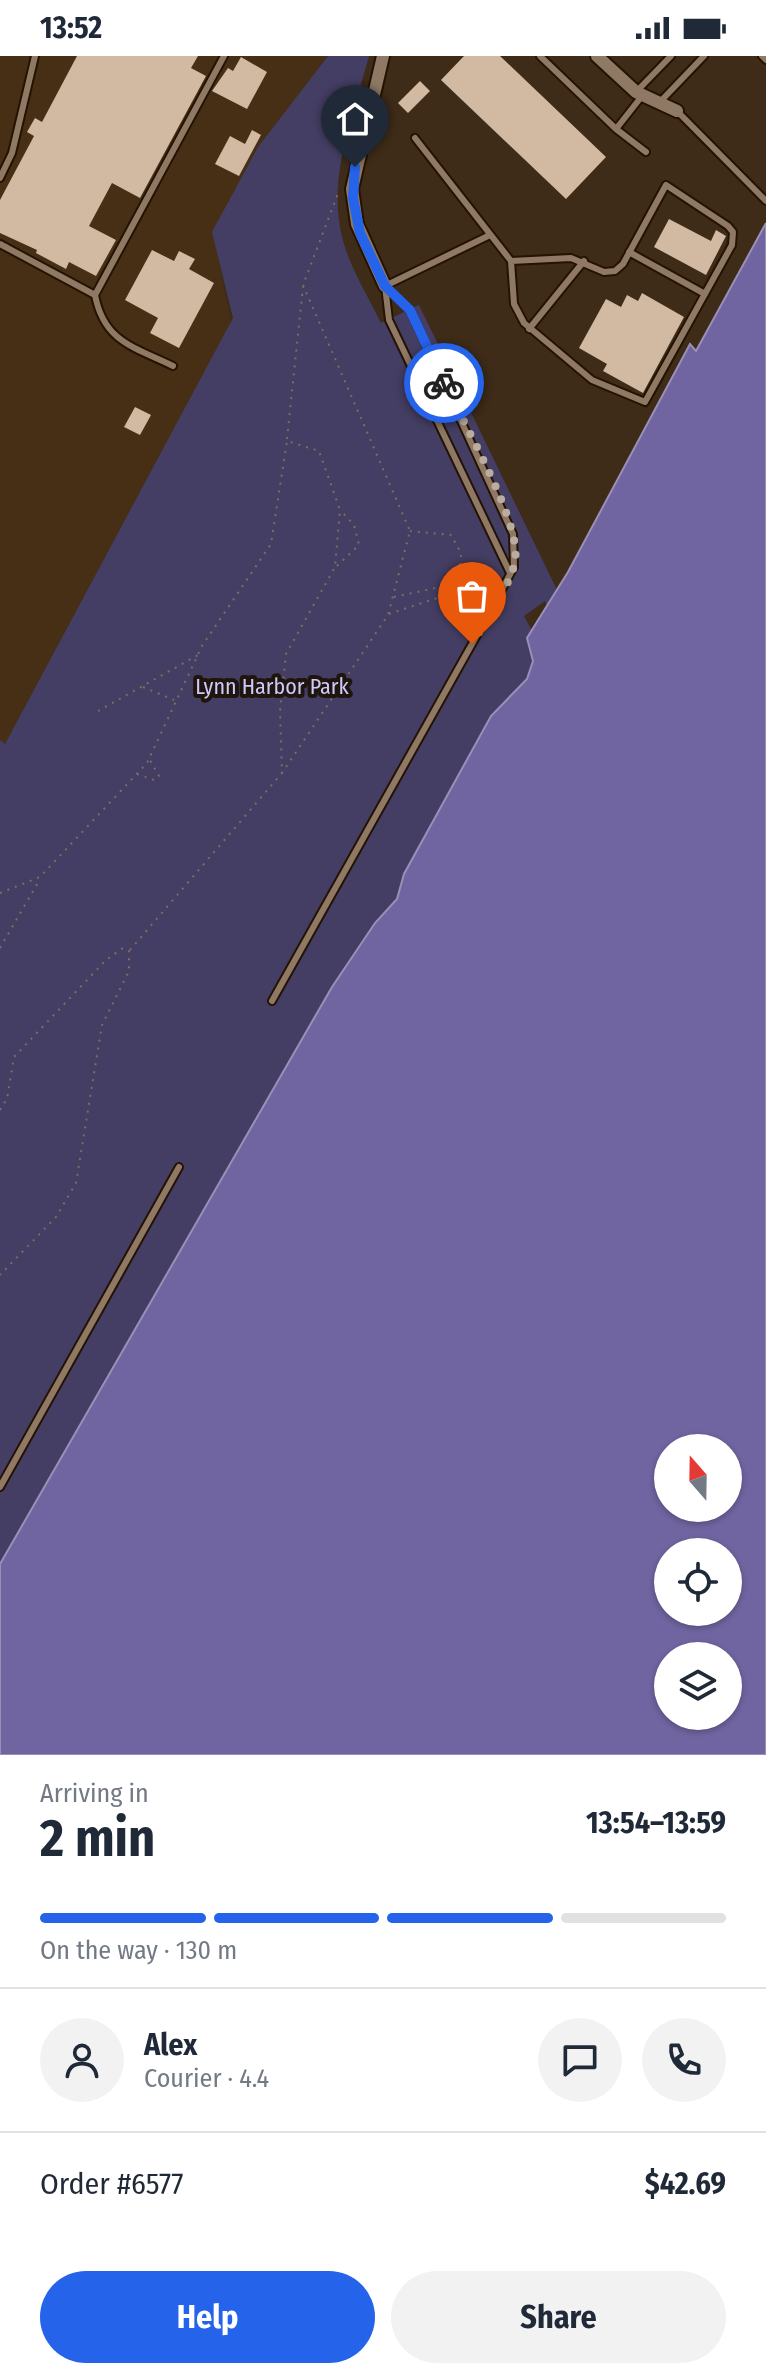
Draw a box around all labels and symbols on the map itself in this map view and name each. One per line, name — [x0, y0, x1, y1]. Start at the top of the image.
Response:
pin — [321, 85, 389, 167]
courier — [404, 343, 484, 423]
pin — [438, 562, 506, 644]
park label: Lynn Harbor Park — [195, 673, 349, 700]
north arrow — [654, 1434, 742, 1522]

